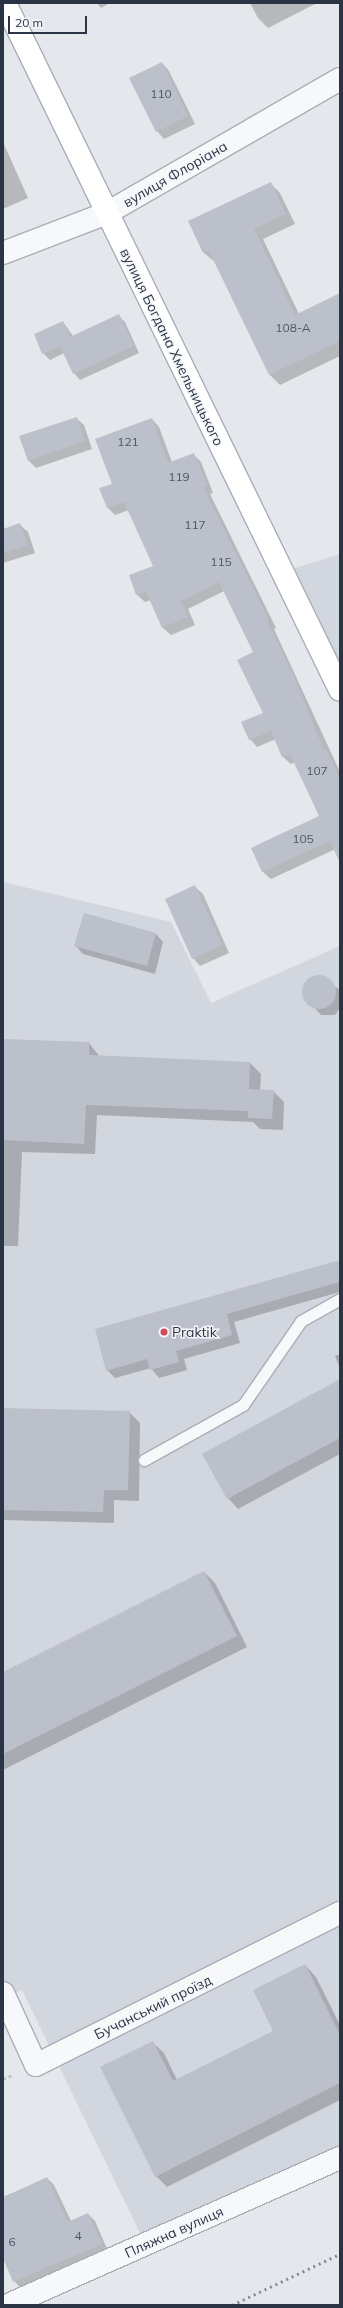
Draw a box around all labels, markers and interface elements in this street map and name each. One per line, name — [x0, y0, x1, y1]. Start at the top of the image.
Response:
scale bar — [10, 8, 89, 34]
text: 20 m — [15, 15, 43, 30]
house number: 110 — [150, 87, 172, 101]
street label: вулиця Флоріана — [120, 137, 230, 211]
street label: вулиця Богдана Хмельницького — [117, 245, 227, 449]
house number: 108-А — [275, 321, 311, 335]
house number: 121 — [117, 435, 139, 449]
house number: 119 — [168, 470, 190, 484]
house number: 117 — [184, 518, 206, 532]
house number: 115 — [210, 555, 232, 569]
house number: 107 — [306, 764, 328, 778]
house number: 105 — [292, 832, 314, 846]
place label: Praktik — [172, 1324, 217, 1340]
marker: Praktik — [159, 1327, 169, 1337]
street label: Бучанський проїзд — [91, 1971, 215, 2043]
street label: Пляжна вулиця — [122, 2203, 226, 2261]
house number: 4 — [74, 2229, 82, 2243]
house number: 6 — [8, 2235, 16, 2249]

